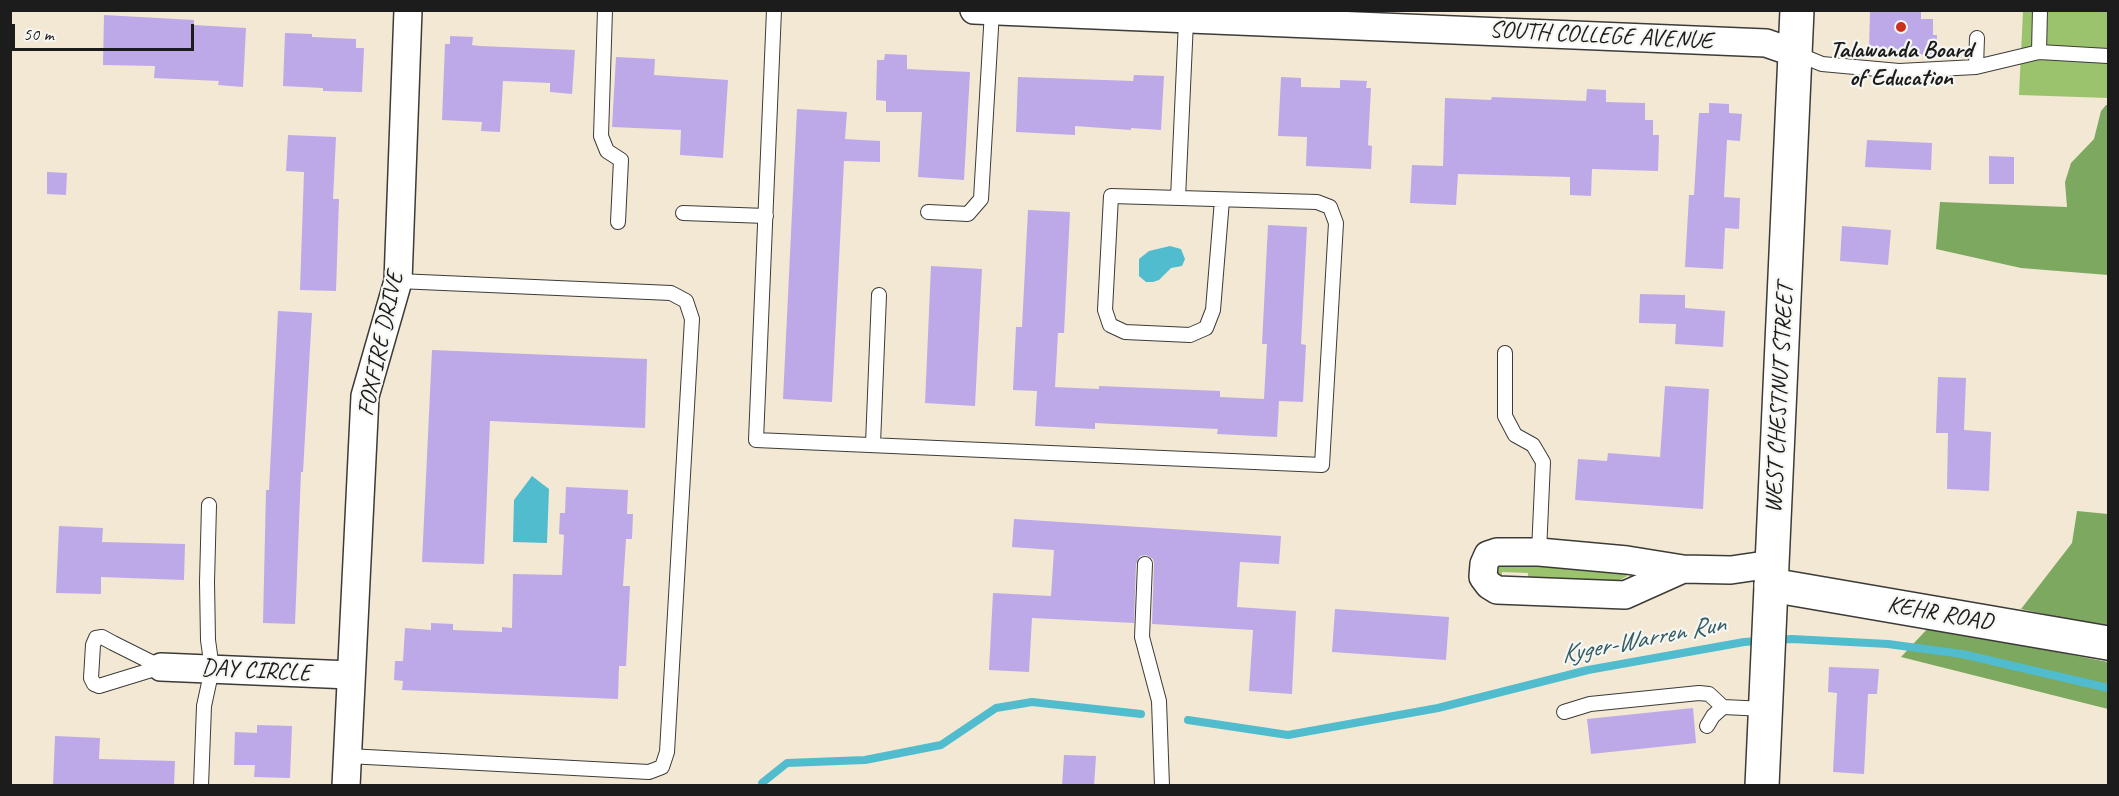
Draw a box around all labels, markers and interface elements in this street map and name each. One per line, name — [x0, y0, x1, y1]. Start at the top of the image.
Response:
scale bar — [15, 12, 196, 50]
street label: SOUTH COLLEGE AVENUE — [1489, 16, 1713, 56]
marker: Talawanda Board of Education — [1894, 20, 1908, 34]
text: 50 m — [23, 23, 54, 45]
place label: Talawanda Board of Education — [1830, 37, 1972, 93]
street label: FOXFIRE DRIVE — [352, 269, 410, 419]
street label: WEST CHESTNUT STREET — [1760, 282, 1800, 514]
street label: KEHR ROAD — [1885, 591, 1995, 637]
water label: Kyger-Warren Run — [1558, 609, 1728, 671]
street label: DAY CIRCLE — [201, 654, 311, 688]

